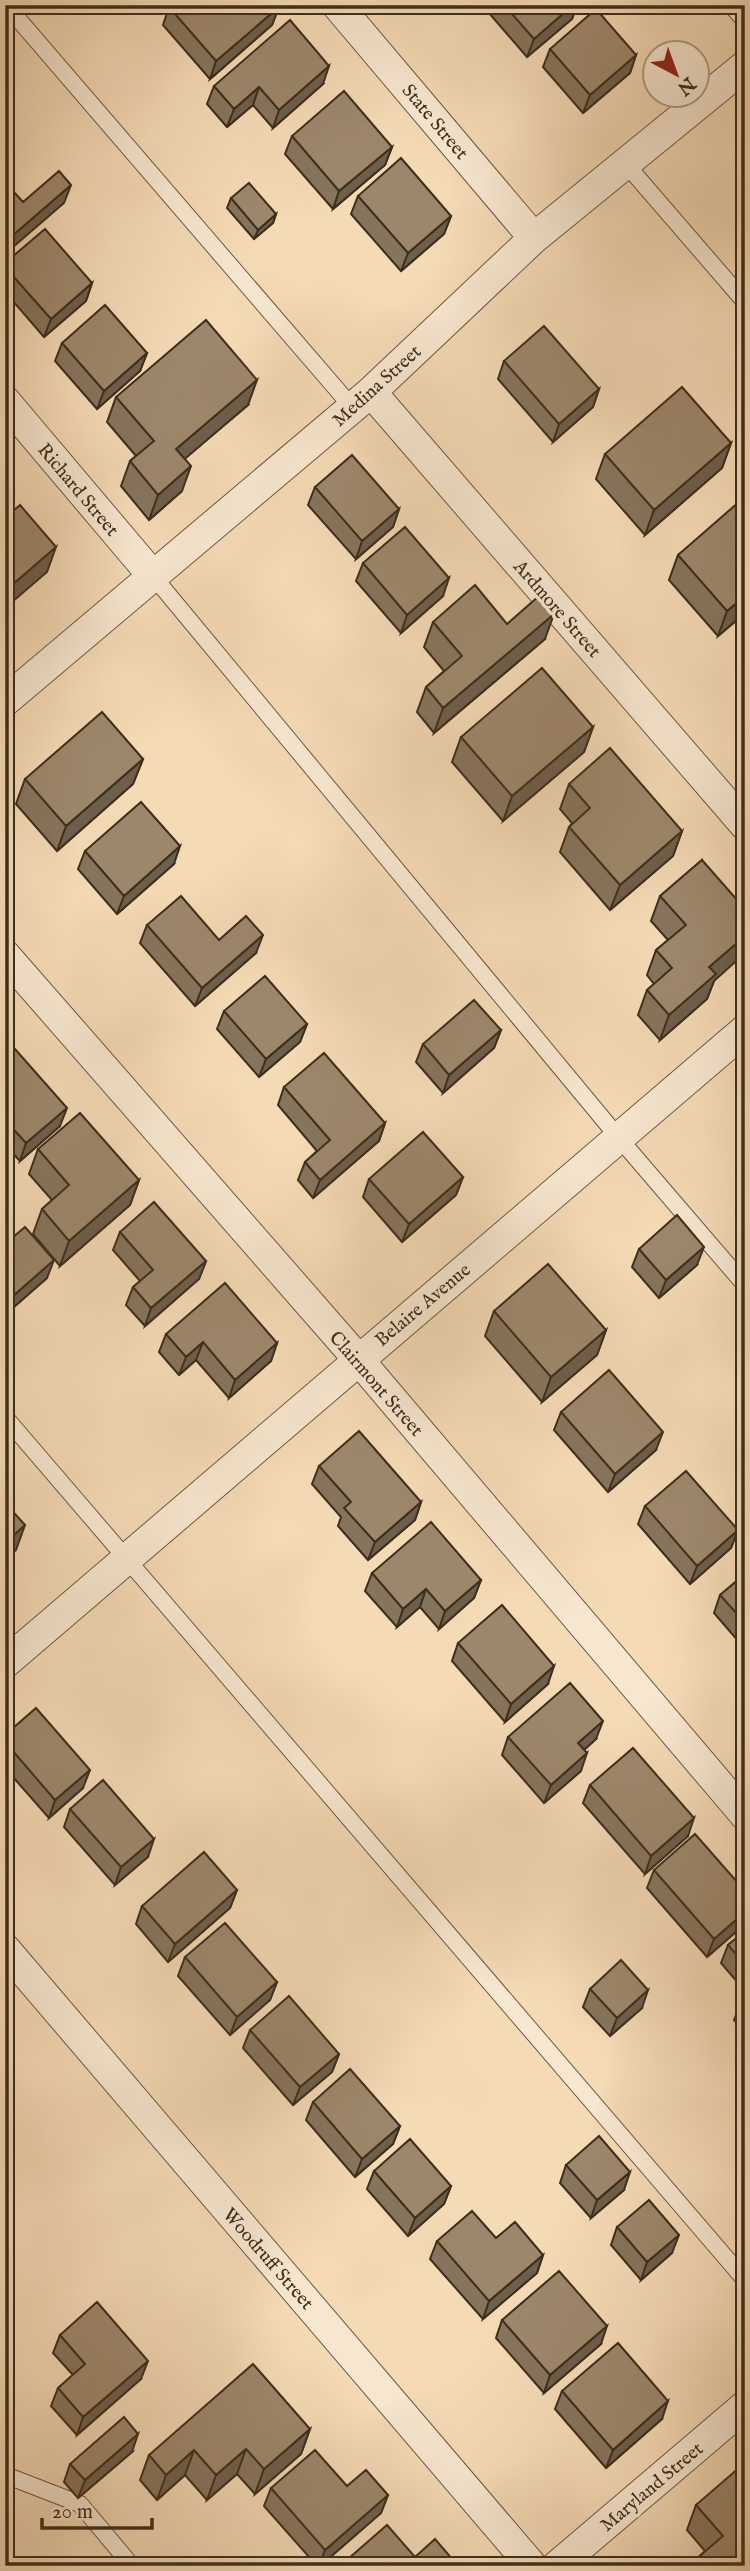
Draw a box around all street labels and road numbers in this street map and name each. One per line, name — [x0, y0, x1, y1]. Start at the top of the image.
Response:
street label: State Street — [396, 80, 473, 165]
street label: Medina Street — [328, 340, 427, 433]
street label: Richard Street — [32, 439, 124, 542]
street label: Ardmore Street — [507, 555, 606, 663]
street label: Belaire Avenue — [370, 1258, 476, 1353]
street label: Clairmont Street — [323, 1327, 428, 1442]
street label: Woodruff Street — [217, 2203, 319, 2316]
street label: Maryland Street — [596, 2437, 709, 2538]

